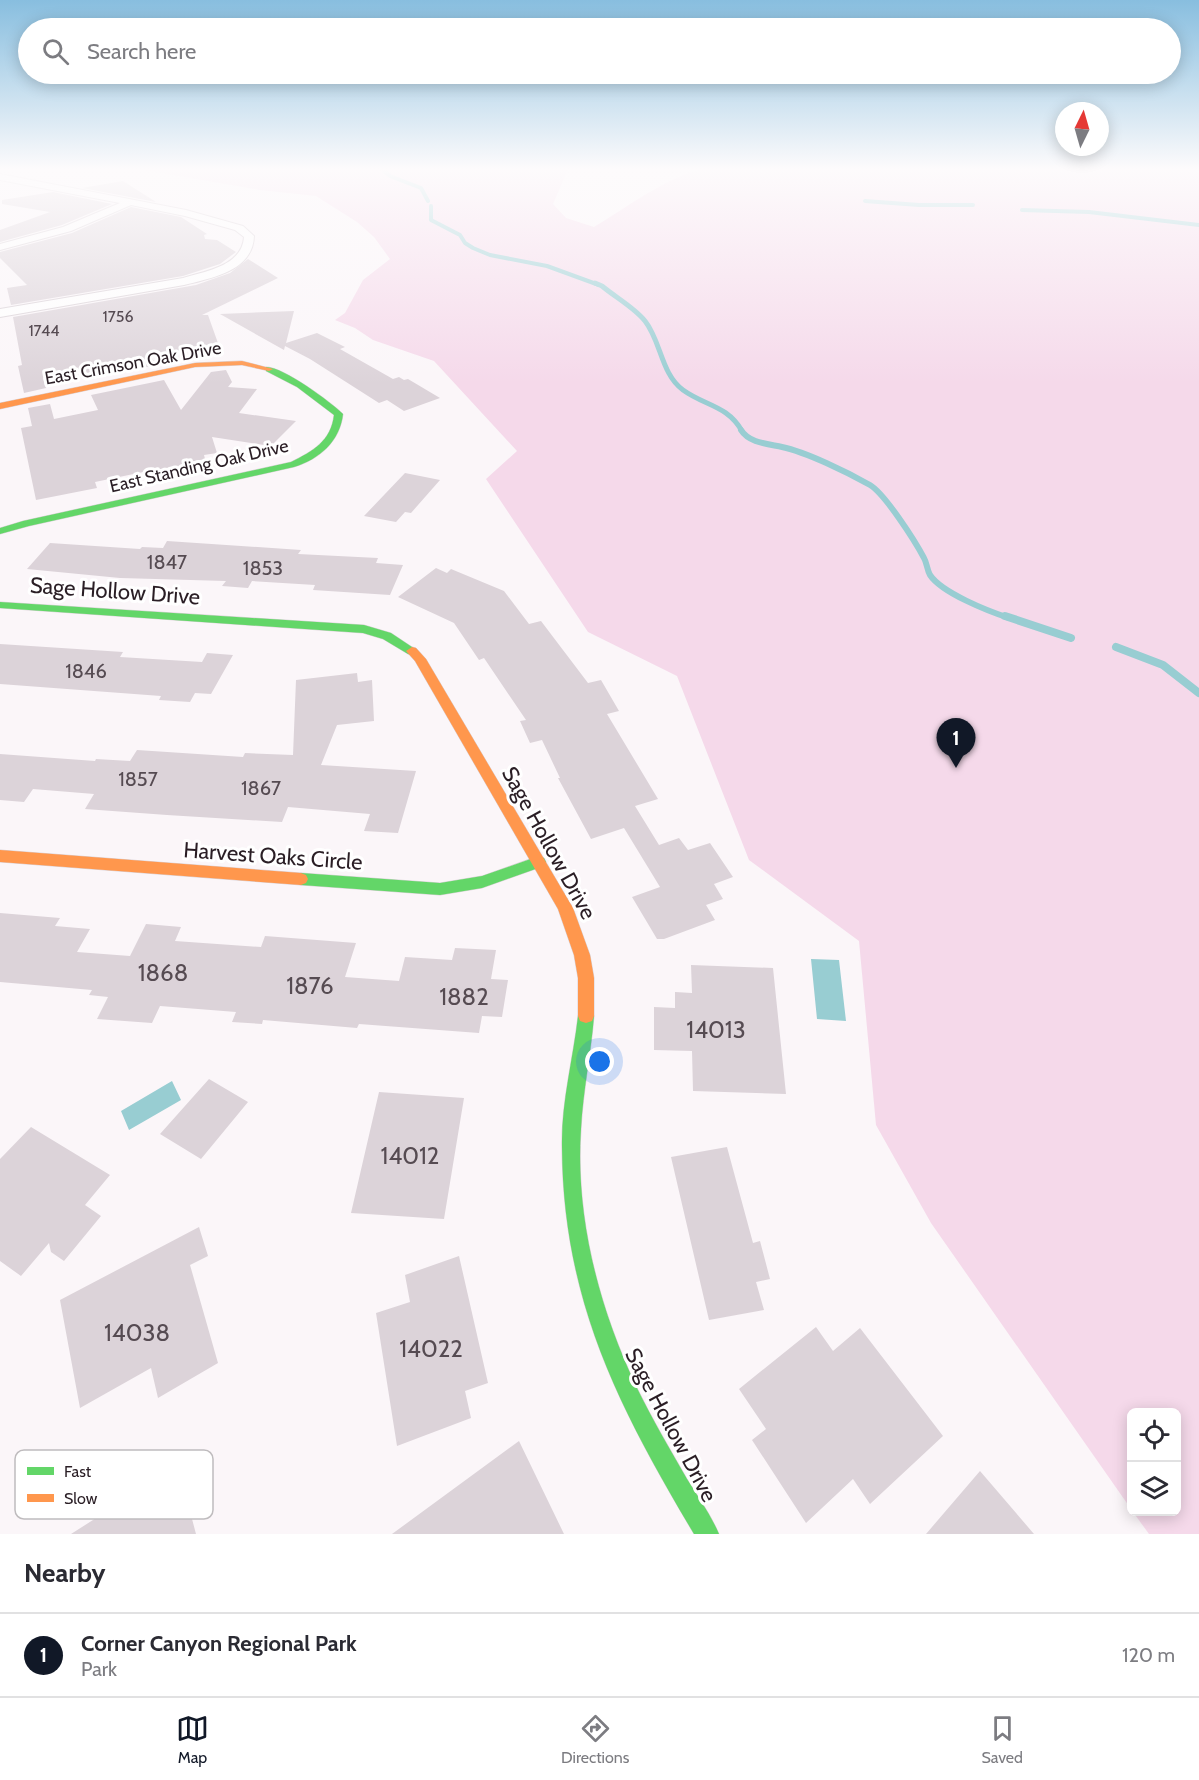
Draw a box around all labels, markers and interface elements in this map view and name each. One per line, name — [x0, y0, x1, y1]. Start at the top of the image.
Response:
search box — [18, 18, 1181, 84]
icon: search — [39, 35, 72, 68]
text: Search here — [87, 38, 196, 65]
north arrow — [1055, 102, 1109, 156]
house number: 1756 — [102, 307, 134, 326]
house number: 1744 — [28, 321, 60, 340]
street label: East Crimson Oak Drive — [43, 337, 223, 389]
street label: East Standing Oak Drive — [107, 435, 291, 497]
house number: 1847 — [147, 550, 187, 574]
house number: 1853 — [243, 556, 283, 580]
street label: Sage Hollow Drive — [29, 572, 201, 610]
house number: 1846 — [65, 659, 107, 683]
pin: 1 — [936, 718, 976, 768]
street label: Sage Hollow Drive — [496, 762, 602, 924]
house number: 1857 — [118, 767, 158, 791]
house number: 1867 — [241, 776, 281, 800]
street label: Harvest Oaks Circle — [183, 836, 363, 876]
house number: 1868 — [138, 958, 188, 987]
house number: 1876 — [286, 971, 334, 1000]
house number: 1882 — [439, 982, 489, 1011]
house number: 14013 — [686, 1015, 746, 1044]
your location — [585, 1047, 614, 1076]
house number: 14012 — [381, 1141, 439, 1170]
house number: 14038 — [104, 1318, 170, 1347]
house number: 14022 — [399, 1334, 463, 1363]
street label: Sage Hollow Drive — [619, 1343, 723, 1507]
map controls — [1127, 1408, 1181, 1516]
button: locate — [1127, 1408, 1181, 1462]
legend — [15, 1450, 213, 1519]
text: Fast — [64, 1462, 92, 1481]
button: layers — [1127, 1462, 1181, 1516]
text: Slow — [64, 1489, 98, 1508]
text: Nearby — [24, 1557, 105, 1589]
text: Corner Canyon Regional Park — [81, 1630, 357, 1657]
text: 1 — [40, 1643, 47, 1667]
text: 120 m — [1122, 1643, 1175, 1667]
text: Park — [81, 1657, 117, 1681]
tab: Map — [176, 1712, 209, 1767]
tab: Directions — [561, 1712, 629, 1767]
tab: Saved — [981, 1712, 1023, 1767]

